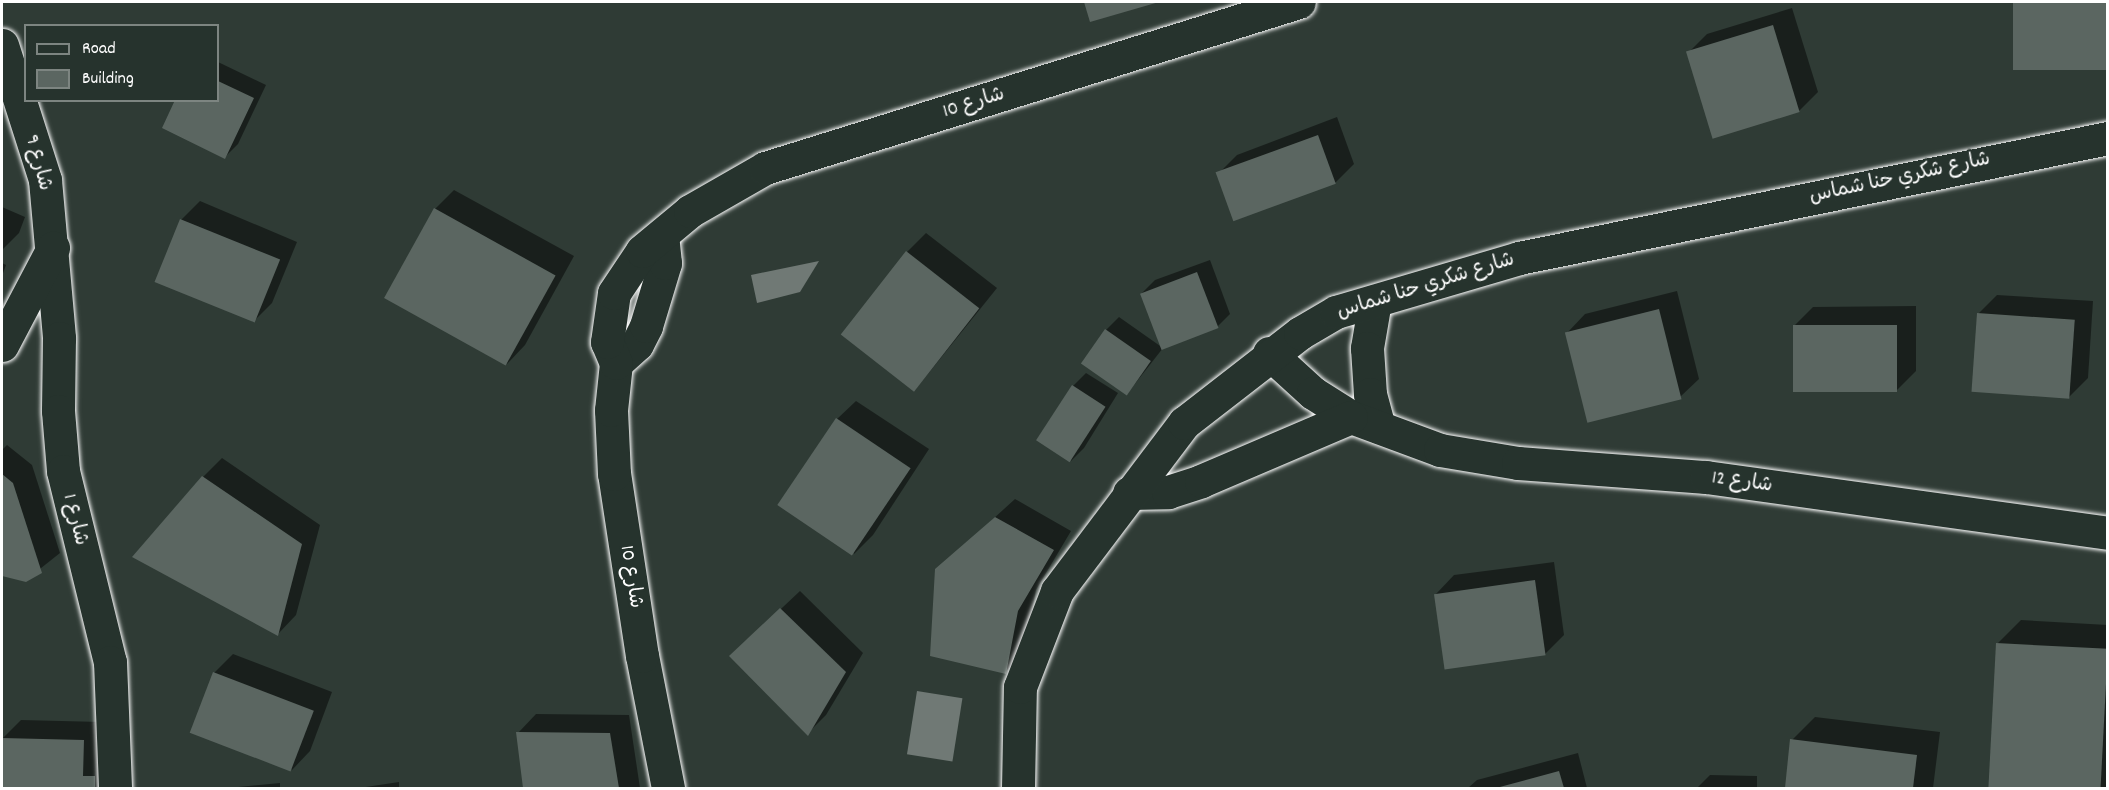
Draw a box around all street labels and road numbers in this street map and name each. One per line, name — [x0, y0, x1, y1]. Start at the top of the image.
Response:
street label: شارع 10 — [940, 83, 1008, 125]
street label: شارع 9 — [18, 132, 56, 194]
street label: شارع شكري حنا شماس — [1807, 148, 1993, 210]
street label: شارع شكري حنا شماس — [1334, 249, 1518, 325]
street label: شارع 12 — [1710, 467, 1774, 499]
street label: شارع 1 — [56, 492, 92, 548]
street label: شارع 10 — [613, 544, 647, 610]

